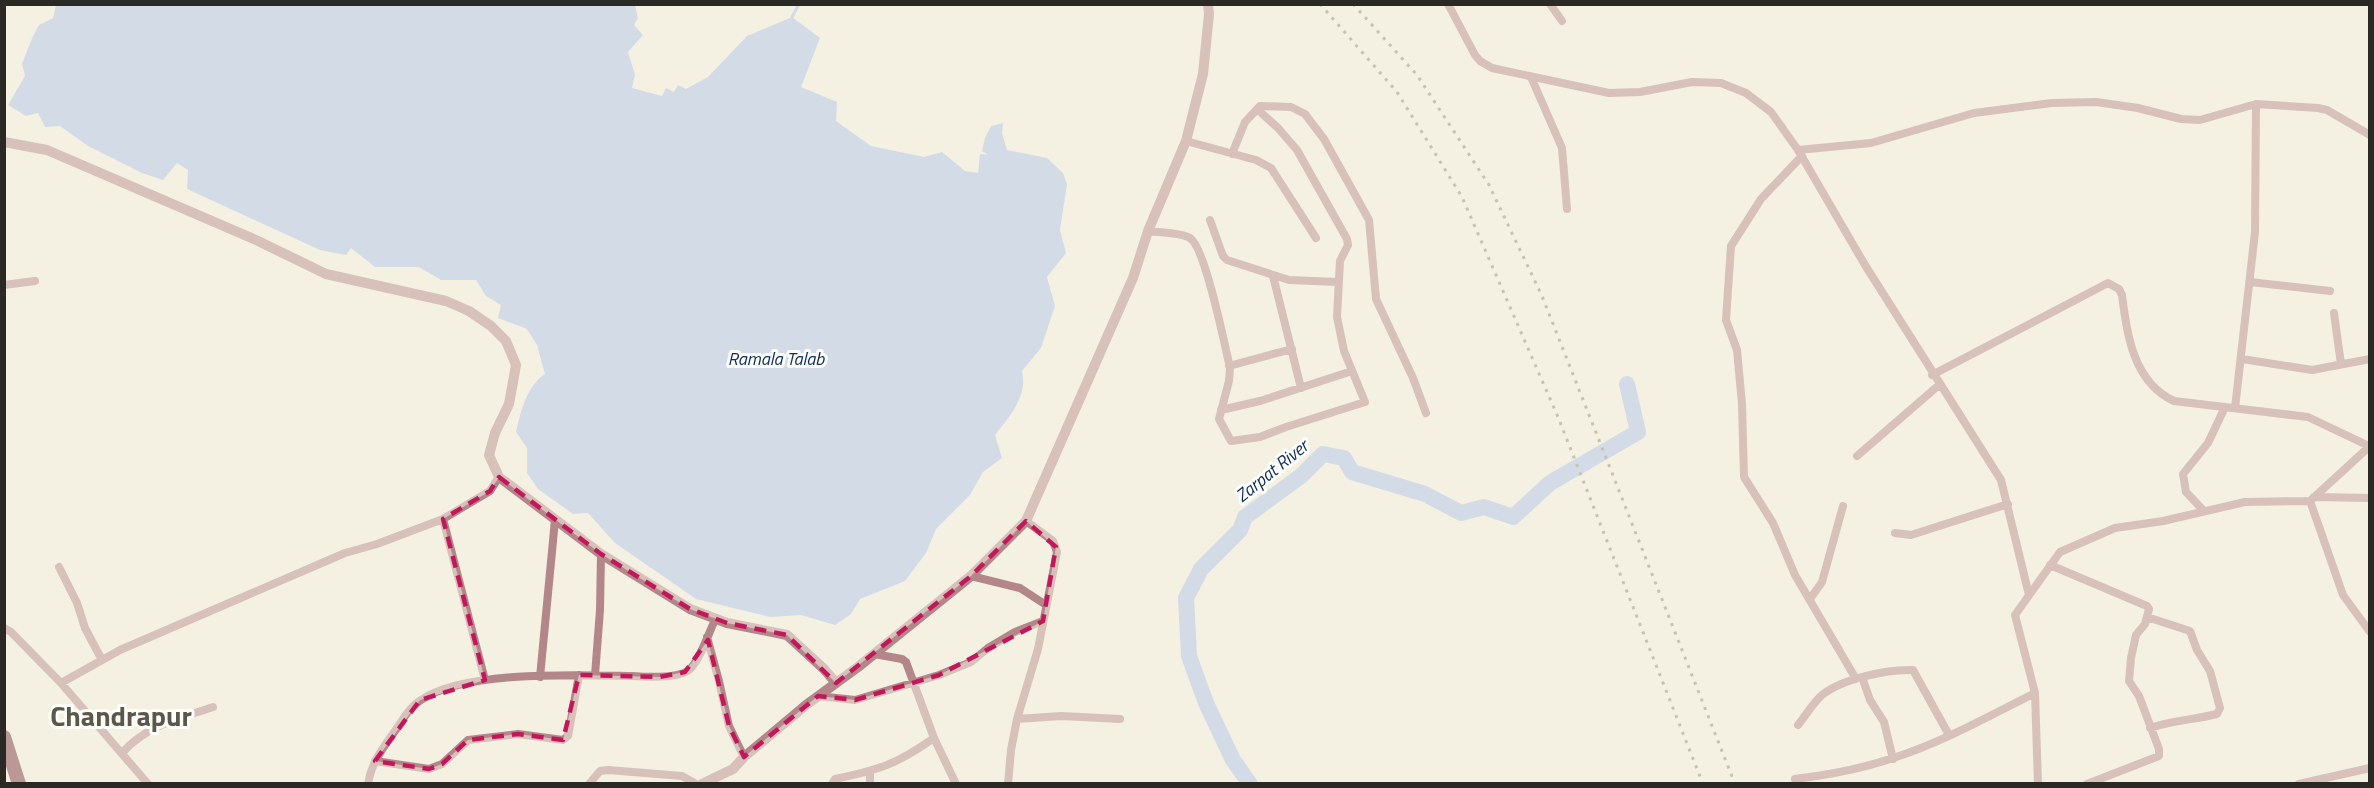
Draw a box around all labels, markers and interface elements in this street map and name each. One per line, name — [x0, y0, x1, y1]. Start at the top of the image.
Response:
water label: Ramala Talab — [728, 345, 825, 372]
water label: Zarpat River — [1229, 431, 1316, 508]
district label: Chandrapur — [50, 694, 192, 737]

